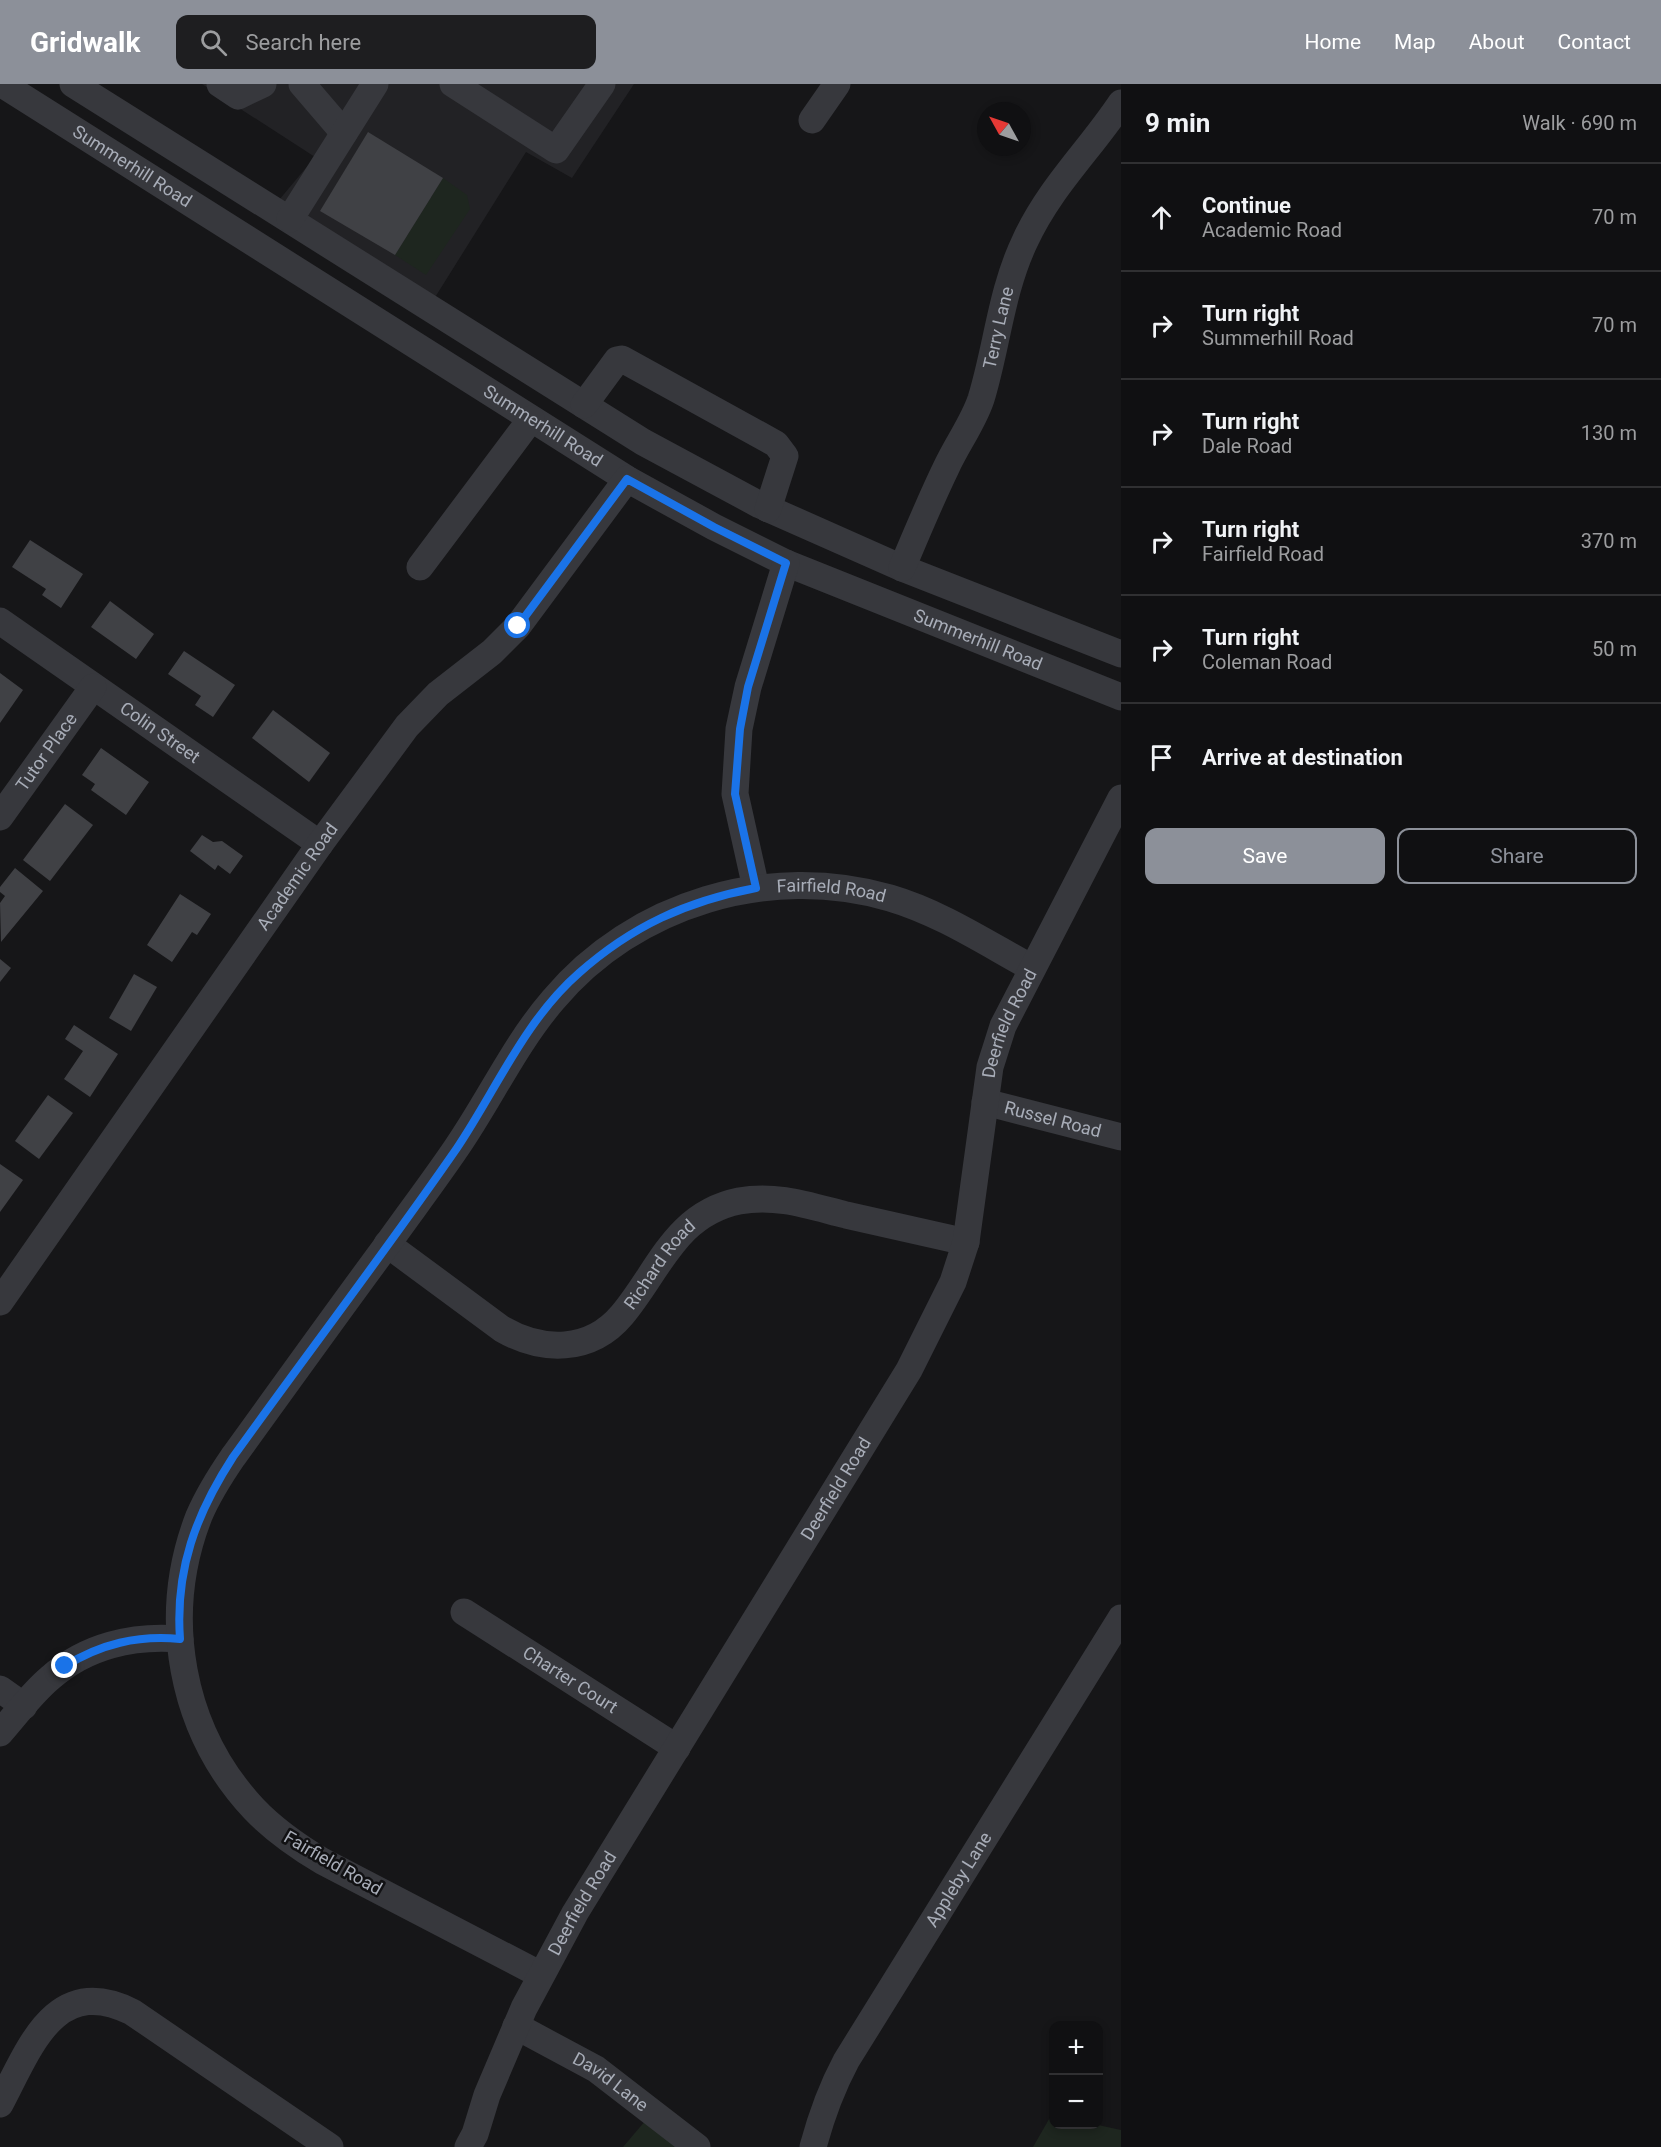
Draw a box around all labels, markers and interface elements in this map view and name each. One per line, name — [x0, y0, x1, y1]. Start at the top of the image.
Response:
search box — [176, 15, 596, 69]
text: Gridwalk — [30, 26, 140, 59]
icon: search — [197, 26, 230, 59]
text: Search here — [245, 30, 361, 55]
text: Home — [1305, 30, 1361, 54]
text: Map — [1394, 30, 1436, 54]
text: About — [1469, 30, 1525, 54]
text: Contact — [1558, 30, 1631, 54]
north arrow — [977, 102, 1031, 156]
text: 9 min — [1145, 108, 1210, 138]
text: Walk · 690 m — [1522, 111, 1637, 135]
street label: Summerhill Road — [69, 120, 196, 211]
text: Continue — [1202, 193, 1291, 218]
icon: ahead — [1145, 201, 1178, 234]
text: 70 m — [1592, 205, 1637, 229]
text: Academic Road — [1202, 218, 1342, 242]
street label: Terry Lane — [978, 284, 1018, 371]
text: Turn right — [1202, 301, 1299, 326]
icon: right — [1145, 309, 1178, 342]
text: 70 m — [1592, 313, 1637, 337]
text: Summerhill Road — [1202, 326, 1354, 350]
street label: Summerhill Road — [480, 380, 607, 471]
text: Turn right — [1202, 409, 1299, 434]
icon: right — [1145, 417, 1178, 450]
text: 130 m — [1581, 421, 1637, 445]
text: Dale Road — [1202, 434, 1292, 458]
text: Turn right — [1202, 517, 1299, 542]
icon: right — [1145, 525, 1178, 558]
text: 370 m — [1581, 529, 1637, 553]
text: Fairfield Road — [1202, 542, 1324, 566]
street label: Summerhill Road — [911, 604, 1046, 674]
route start — [504, 612, 530, 638]
text: Turn right — [1202, 625, 1299, 650]
icon: right — [1145, 633, 1178, 666]
text: 50 m — [1592, 637, 1637, 661]
text: Coleman Road — [1202, 650, 1332, 674]
street label: Colin Street — [116, 697, 204, 767]
street label: Tutor Place — [11, 709, 81, 795]
icon: arrive — [1145, 741, 1178, 774]
text: Arrive at destination — [1202, 745, 1403, 770]
street label: Academic Road — [252, 819, 342, 934]
button: Save — [1145, 828, 1385, 884]
button: Share — [1397, 828, 1637, 884]
street label: Fairfield Road — [776, 874, 888, 906]
street label: Deerfield Road — [978, 965, 1041, 1079]
street label: Russel Road — [1002, 1096, 1104, 1142]
street label: Richard Road — [619, 1215, 699, 1313]
street label: Deerfield Road — [796, 1433, 875, 1544]
street label: Charter Court — [519, 1641, 622, 1717]
route end — [51, 1652, 77, 1678]
street label: Fairfield Road — [280, 1826, 386, 1899]
street label: Appleby Lane — [921, 1828, 996, 1931]
street label: Deerfield Road — [543, 1847, 620, 1959]
map controls — [1049, 2021, 1103, 2129]
button: + — [1049, 2021, 1103, 2075]
street label: David Lane — [569, 2048, 653, 2116]
button: − — [1049, 2075, 1103, 2129]

